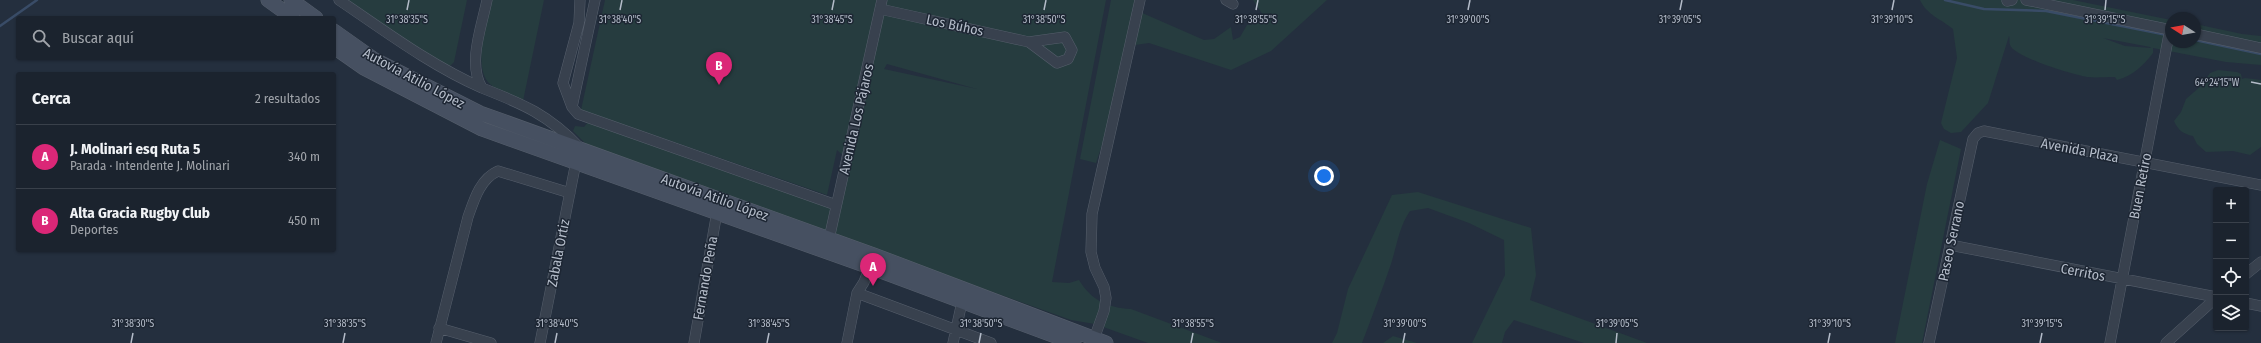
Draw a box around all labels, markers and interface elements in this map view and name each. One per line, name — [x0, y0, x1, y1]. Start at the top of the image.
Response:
street label: Los Búhos — [925, 11, 985, 40]
north arrow — [2165, 12, 2201, 48]
text: 31°38'35"S — [386, 14, 428, 26]
text: 31°38'40"S — [599, 14, 641, 26]
text: 31°38'45"S — [811, 14, 853, 26]
text: 31°38'50"S — [1023, 14, 1065, 26]
text: 31°38'55"S — [1235, 14, 1277, 26]
text: 31°39'00"S — [1446, 14, 1490, 26]
text: 31°39'05"S — [1659, 14, 1701, 26]
text: 31°39'10"S — [1871, 14, 1913, 26]
text: 31°39'15"S — [2084, 14, 2126, 26]
search box — [16, 16, 336, 60]
icon: search — [30, 27, 52, 49]
text: Buscar aquí — [62, 29, 134, 47]
street label: Autovía Atilio López — [360, 44, 468, 113]
pin: B — [706, 52, 732, 85]
street label: Avenida Los Pájaros — [835, 62, 877, 176]
text: 64°24'15"W — [2195, 77, 2240, 89]
text: Cerca — [32, 88, 71, 109]
text: 2 resultados — [255, 91, 320, 106]
street label: Avenida Plaza — [2040, 135, 2120, 166]
text: J. Molinari esq Ruta 5 — [70, 140, 200, 158]
text: A — [41, 149, 49, 164]
text: 340 m — [288, 149, 320, 164]
street label: Buen Retiro — [2126, 152, 2155, 221]
text: Parada · Intendente J. Molinari — [70, 158, 230, 173]
your location — [1314, 166, 1334, 186]
street label: Autovía Atilio López — [659, 170, 771, 225]
map controls — [2213, 187, 2249, 331]
button: + — [2213, 187, 2249, 223]
street label: Paseo Serrano — [1935, 199, 1968, 283]
text: Alta Gracia Rugby Club — [70, 204, 210, 222]
text: B — [41, 213, 49, 228]
text: 450 m — [288, 213, 320, 228]
street label: Zabala Ortiz — [544, 217, 573, 288]
text: Deportes — [70, 222, 118, 237]
button: − — [2213, 223, 2249, 259]
street label: Fernando Peña — [690, 234, 721, 322]
pin: A — [860, 253, 886, 286]
button: locate — [2213, 259, 2249, 295]
street label: Cerritos — [2059, 260, 2107, 285]
button: layers — [2213, 295, 2249, 331]
text: 31°38'30"S — [112, 318, 154, 330]
text: 31°38'35"S — [324, 318, 366, 330]
text: 31°38'40"S — [536, 318, 578, 330]
text: 31°38'45"S — [748, 318, 790, 330]
text: 31°38'50"S — [960, 318, 1002, 330]
text: 31°38'55"S — [1172, 318, 1214, 330]
text: 31°39'00"S — [1383, 318, 1427, 330]
text: 31°39'05"S — [1596, 318, 1638, 330]
text: 31°39'10"S — [1809, 318, 1851, 330]
text: 31°39'15"S — [2021, 318, 2063, 330]

